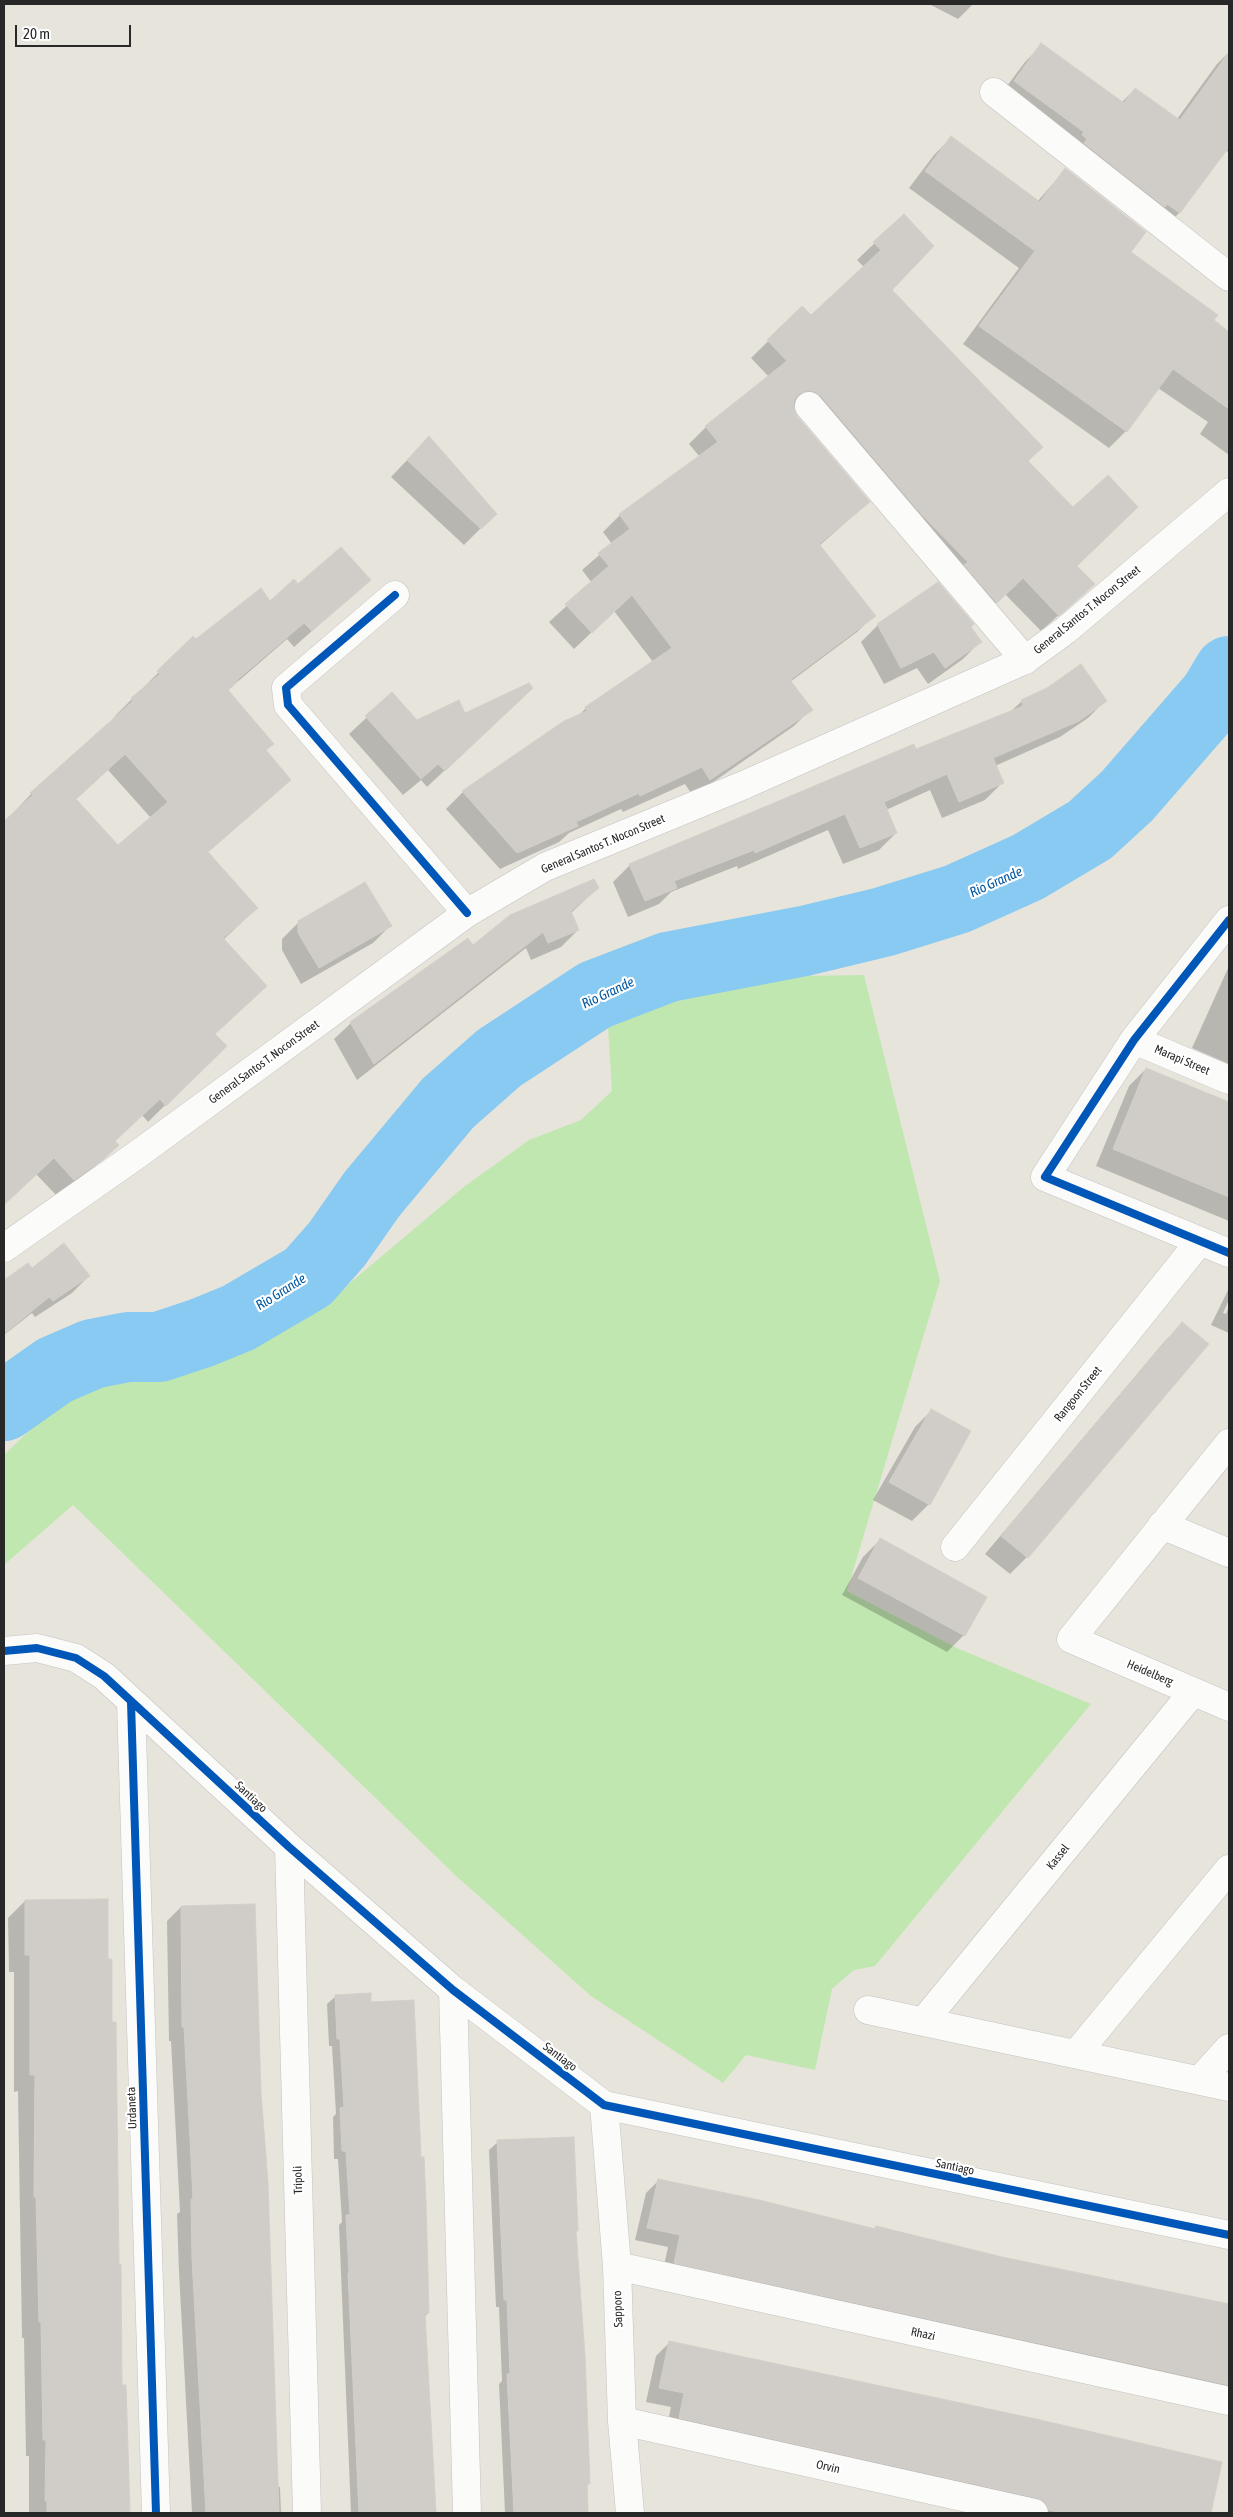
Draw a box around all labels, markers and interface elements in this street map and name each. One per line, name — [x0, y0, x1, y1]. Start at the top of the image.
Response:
scale bar — [18, 15, 134, 47]
text: 20 m — [23, 25, 50, 42]
street label: General Santos T. Nocon Street — [1031, 563, 1143, 657]
street label: General Santos T. Nocon Street — [539, 811, 667, 877]
water label: Rio Grande — [967, 863, 1025, 901]
water label: Rio Grande — [579, 974, 637, 1012]
street label: General Santos T. Nocon Street — [206, 1017, 322, 1107]
street label: Marapi Street — [1152, 1042, 1212, 1078]
water label: Rio Grande — [253, 1270, 309, 1314]
street label: Rangoon Street — [1051, 1363, 1105, 1425]
street label: Heidelberg — [1125, 1657, 1175, 1689]
street label: Santiago — [232, 1779, 270, 1815]
street label: Kassel — [1043, 1841, 1073, 1873]
street label: Santiago — [540, 2040, 580, 2074]
street label: Urdaneta — [124, 2087, 140, 2129]
street label: Santiago — [935, 2156, 975, 2178]
street label: Tripoli — [290, 2166, 306, 2194]
street label: Sapporo — [610, 2290, 626, 2328]
street label: Rhazi — [910, 2324, 936, 2344]
street label: Orvin — [815, 2457, 841, 2477]

